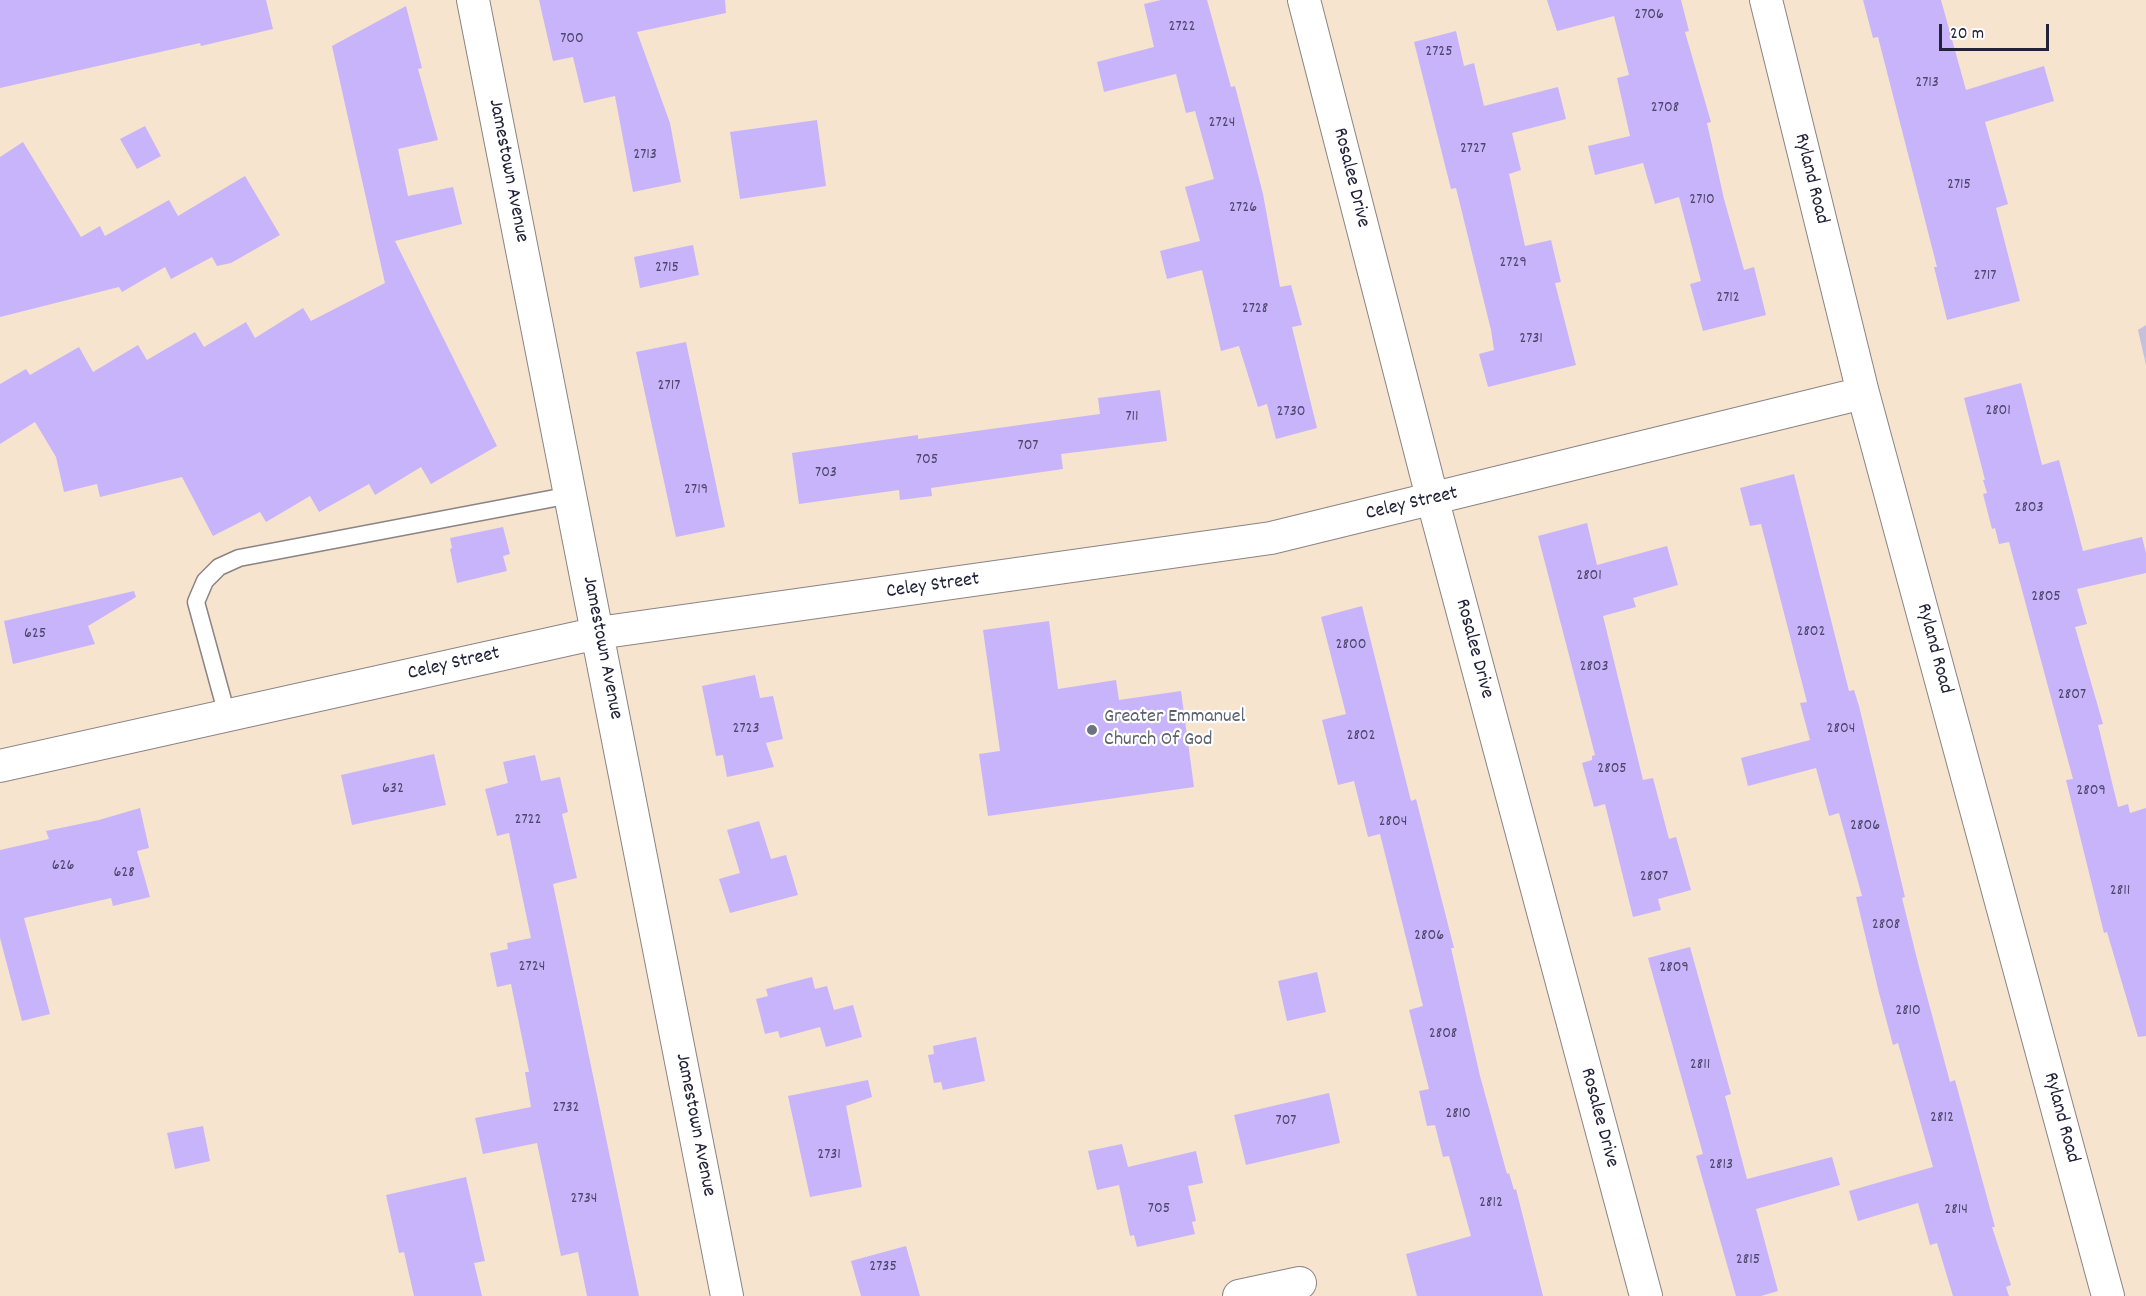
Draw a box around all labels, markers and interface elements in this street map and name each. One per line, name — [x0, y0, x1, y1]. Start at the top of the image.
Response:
house number: 2706 — [1634, 6, 1664, 26]
scale bar — [1942, 12, 2052, 50]
house number: 2722 — [1168, 18, 1196, 38]
text: 20 m — [1950, 22, 1984, 47]
house number: 700 — [560, 30, 584, 50]
house number: 2725 — [1425, 43, 1453, 63]
house number: 2713 — [1915, 74, 1939, 94]
street label: Jamestown Avenue — [481, 97, 533, 245]
house number: 2708 — [1651, 99, 1679, 119]
house number: 2724 — [1209, 114, 1235, 134]
street label: Rosalee Drive — [1326, 126, 1374, 230]
street label: Ryland Road — [1787, 131, 1833, 227]
house number: 2727 — [1460, 140, 1486, 160]
house number: 2713 — [633, 146, 657, 166]
house number: 2715 — [1947, 176, 1971, 196]
house number: 2710 — [1689, 191, 1715, 211]
house number: 2726 — [1229, 199, 1257, 219]
house number: 2729 — [1499, 254, 1527, 274]
house number: 2715 — [655, 259, 679, 279]
house number: 2717 — [1974, 267, 1996, 287]
house number: 2712 — [1716, 289, 1740, 309]
house number: 2728 — [1242, 300, 1268, 320]
house number: 2731 — [1519, 330, 1543, 350]
house number: 2717 — [658, 377, 680, 397]
house number: 2801 — [1985, 402, 2011, 422]
house number: 2730 — [1277, 403, 1305, 423]
house number: 711 — [1125, 408, 1139, 428]
house number: 707 — [1018, 437, 1038, 457]
house number: 705 — [916, 451, 938, 471]
house number: 703 — [815, 464, 837, 484]
house number: 2719 — [684, 481, 708, 501]
street label: Celey Street — [1364, 483, 1460, 527]
house number: 2803 — [2014, 499, 2044, 519]
house number: 2801 — [1576, 567, 1602, 587]
street label: Celey Street — [885, 569, 981, 605]
street label: Jamestown Avenue — [575, 574, 627, 722]
house number: 2805 — [2031, 588, 2061, 608]
street label: Rosalee Drive — [1448, 597, 1498, 701]
street label: Ryland Road — [1909, 601, 1957, 697]
house number: 2802 — [1796, 623, 1826, 643]
house number: 625 — [24, 625, 46, 645]
house number: 2800 — [1336, 636, 1366, 656]
street label: Celey Street — [406, 643, 502, 687]
house number: 2803 — [1579, 658, 1609, 678]
house number: 2807 — [2058, 686, 2086, 706]
place label: Greater Emmanuel Church Of God — [1104, 706, 1245, 753]
house number: 2723 — [732, 720, 760, 740]
house number: 2804 — [1827, 720, 1855, 740]
marker: Greater Emmanuel Church Of God — [1085, 723, 1099, 737]
house number: 2802 — [1346, 727, 1376, 747]
house number: 2805 — [1597, 760, 1627, 780]
house number: 632 — [382, 780, 404, 800]
house number: 2809 — [2076, 782, 2106, 802]
house number: 2722 — [514, 811, 542, 831]
house number: 2804 — [1379, 813, 1407, 833]
house number: 2806 — [1850, 817, 1880, 837]
house number: 626 — [52, 857, 74, 877]
house number: 628 — [113, 864, 135, 884]
house number: 2807 — [1640, 868, 1668, 888]
house number: 2811 — [2110, 882, 2130, 902]
house number: 2808 — [1872, 916, 1900, 936]
house number: 2806 — [1414, 927, 1444, 947]
house number: 2724 — [519, 958, 545, 978]
house number: 2809 — [1659, 959, 1689, 979]
house number: 2810 — [1895, 1002, 1921, 1022]
house number: 2808 — [1429, 1025, 1457, 1045]
street label: Jamestown Avenue — [668, 1051, 720, 1199]
house number: 2811 — [1690, 1056, 1710, 1076]
street label: Rosalee Drive — [1573, 1066, 1623, 1170]
street label: Ryland Road — [2036, 1070, 2084, 1166]
house number: 2732 — [552, 1099, 580, 1119]
house number: 2810 — [1445, 1105, 1471, 1125]
house number: 2812 — [1930, 1109, 1954, 1129]
house number: 707 — [1276, 1112, 1296, 1132]
house number: 2731 — [817, 1146, 841, 1166]
house number: 2813 — [1709, 1156, 1733, 1176]
house number: 2734 — [571, 1190, 597, 1210]
house number: 2812 — [1479, 1194, 1503, 1214]
house number: 705 — [1148, 1200, 1170, 1220]
house number: 2814 — [1944, 1201, 1968, 1221]
house number: 2815 — [1736, 1251, 1760, 1271]
house number: 2735 — [869, 1258, 897, 1278]

